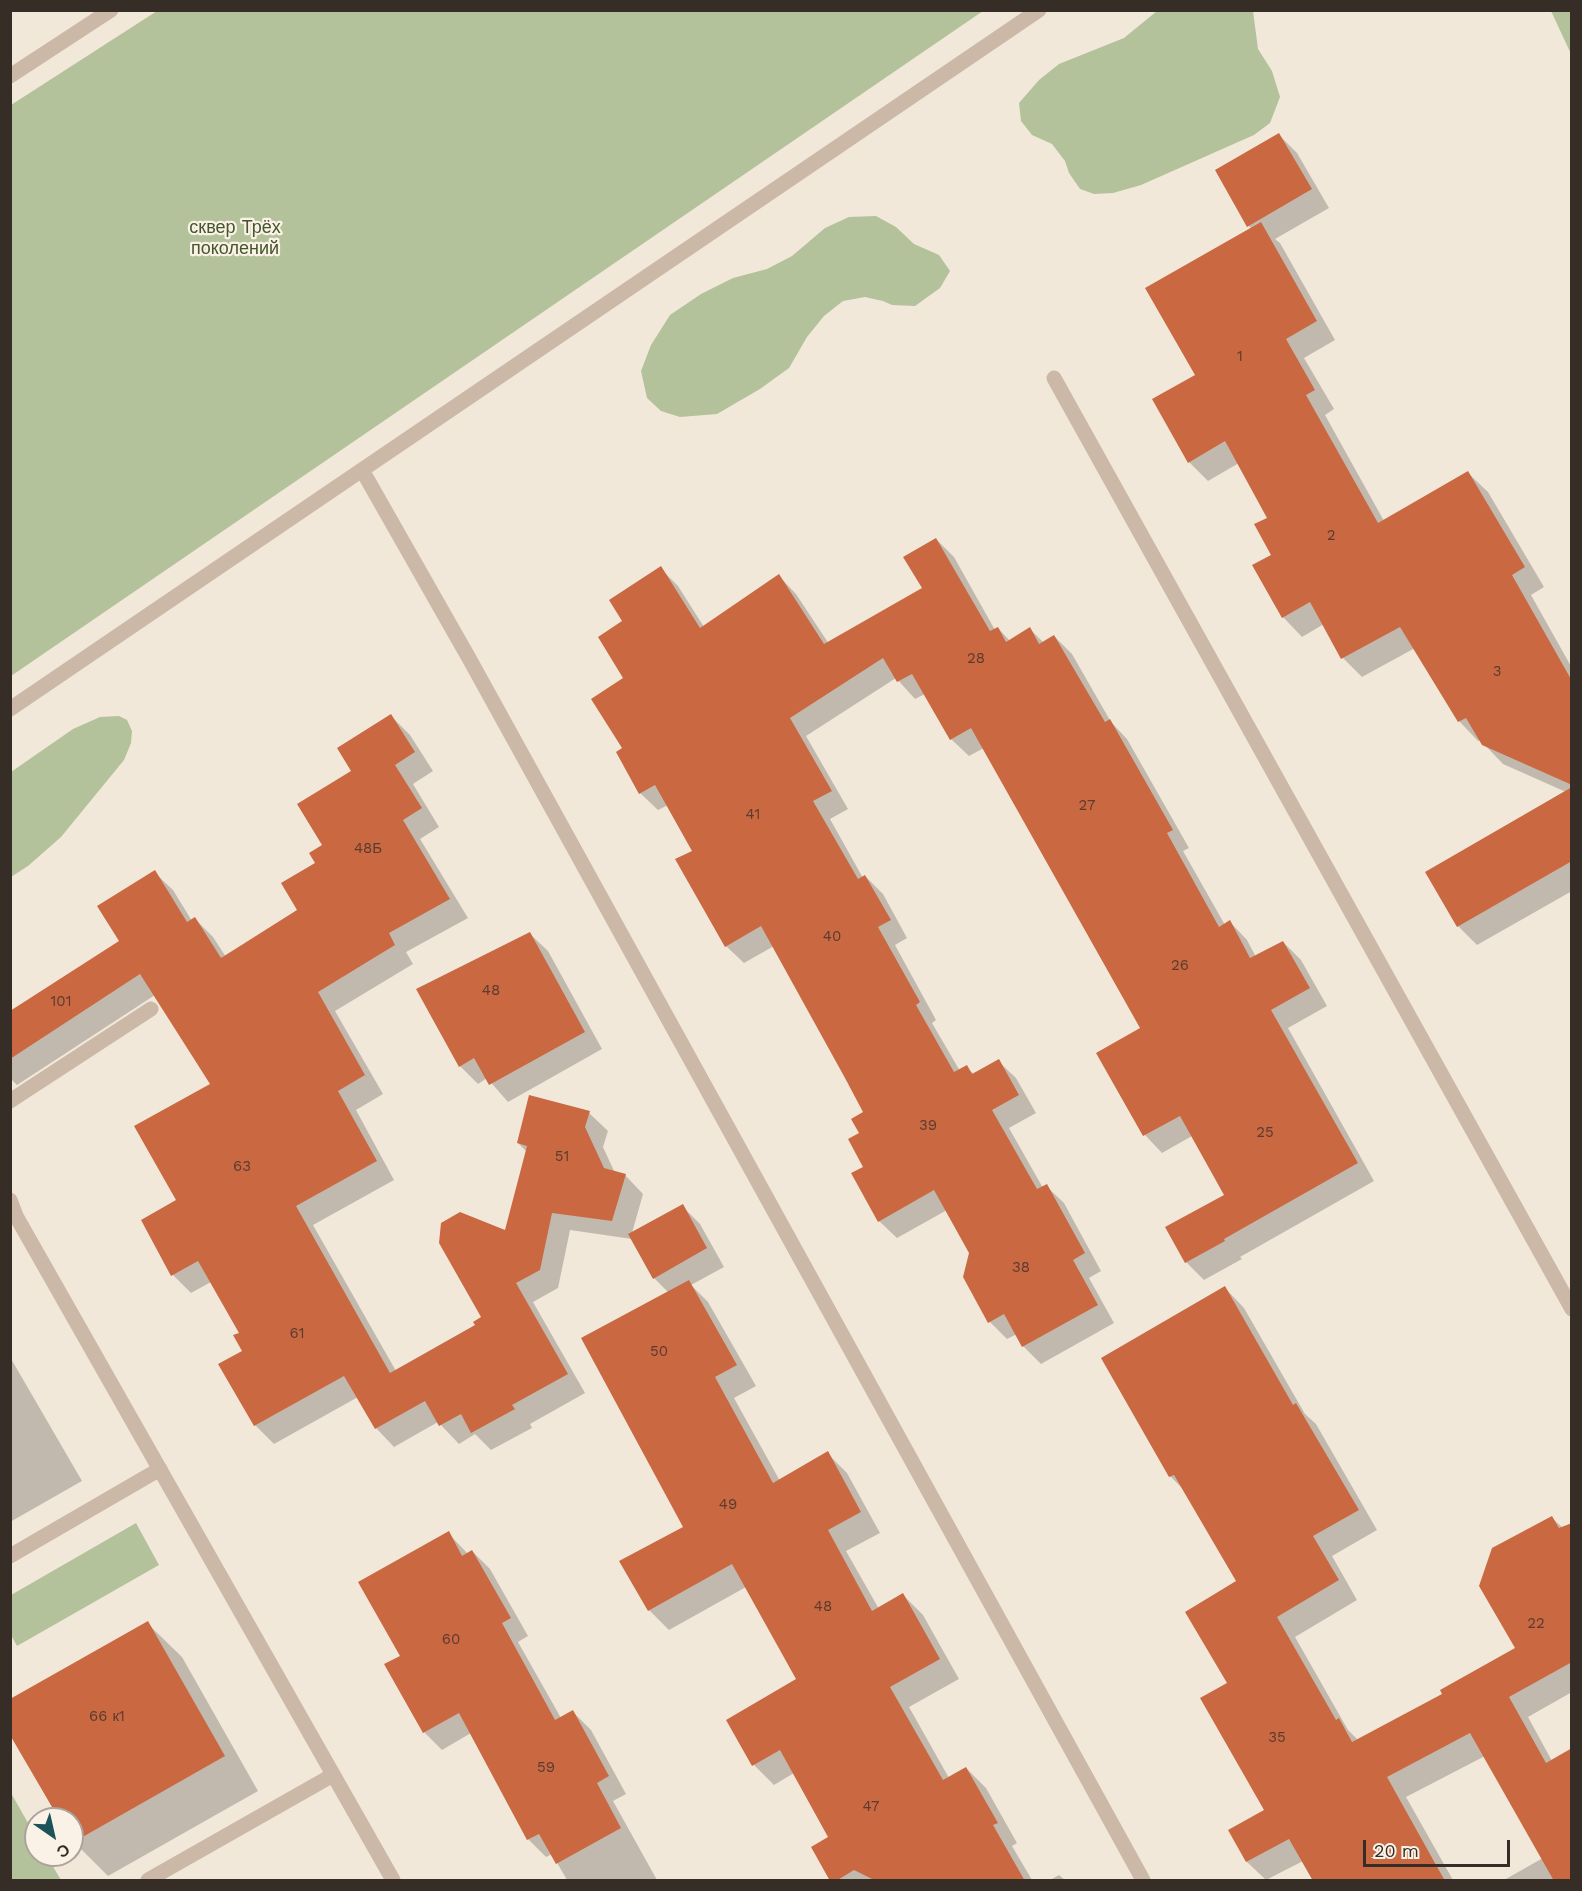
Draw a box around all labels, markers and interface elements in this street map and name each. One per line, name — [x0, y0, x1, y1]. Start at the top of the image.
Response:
park label: сквер Трёх поколений — [189, 217, 281, 260]
house number: 1 — [1237, 348, 1243, 366]
house number: 2 — [1327, 527, 1335, 545]
house number: 28 — [967, 650, 985, 668]
house number: 3 — [1493, 663, 1501, 681]
house number: 27 — [1079, 797, 1095, 815]
house number: 41 — [746, 806, 760, 824]
house number: 48Б — [354, 840, 382, 858]
house number: 40 — [823, 928, 841, 946]
house number: 26 — [1171, 957, 1189, 975]
house number: 48 — [482, 982, 500, 1000]
house number: 101 — [50, 993, 72, 1011]
house number: 39 — [919, 1117, 937, 1135]
house number: 25 — [1256, 1124, 1274, 1142]
house number: 51 — [555, 1148, 569, 1166]
house number: 63 — [233, 1158, 251, 1176]
house number: 38 — [1012, 1259, 1030, 1277]
house number: 61 — [290, 1325, 304, 1343]
house number: 50 — [650, 1343, 668, 1361]
house number: 49 — [719, 1496, 737, 1514]
house number: 48 — [814, 1598, 832, 1616]
house number: 22 — [1527, 1615, 1545, 1633]
house number: 60 — [442, 1631, 460, 1649]
house number: 66 к1 — [89, 1708, 125, 1726]
house number: 35 — [1268, 1729, 1286, 1747]
house number: 59 — [537, 1759, 555, 1777]
house number: 47 — [863, 1798, 879, 1816]
north arrow — [24, 1807, 84, 1867]
scale bar — [1366, 1828, 1513, 1866]
text: С — [53, 1840, 73, 1862]
text: 20 m — [1374, 1840, 1419, 1861]

